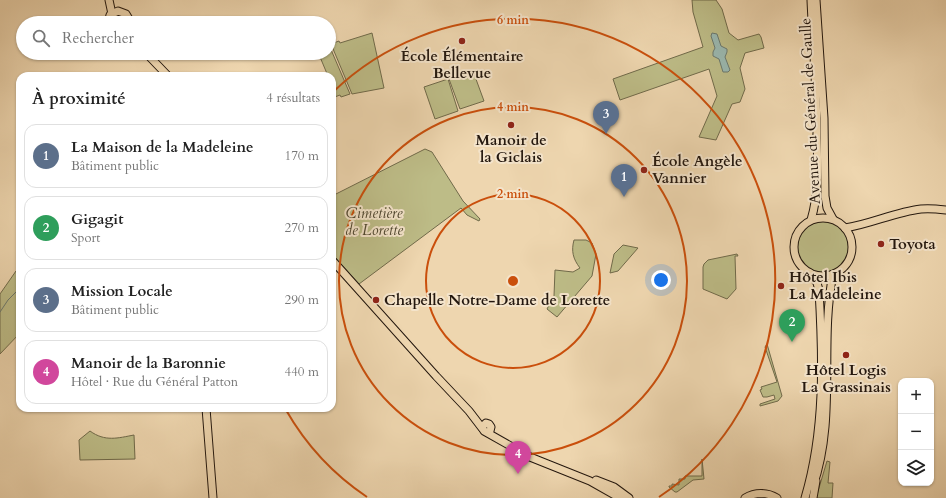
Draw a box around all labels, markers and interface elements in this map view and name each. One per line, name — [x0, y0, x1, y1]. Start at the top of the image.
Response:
text: 6 min — [497, 12, 529, 28]
search box — [16, 16, 336, 60]
street label: Avenue du Général de Gaulle — [795, 17, 825, 205]
icon: search — [30, 27, 52, 49]
text: Rechercher — [62, 28, 134, 48]
marker: École Élémentaire Bellevue — [457, 36, 467, 46]
place label: École Élémentaire Bellevue — [401, 46, 523, 83]
text: À proximité — [32, 87, 126, 110]
text: 4 résultats — [266, 89, 320, 107]
text: 4 min — [497, 99, 529, 115]
pin: 3 — [593, 101, 619, 134]
marker: Manoir de la Giclais — [506, 120, 516, 130]
place label: Manoir de la Giclais — [475, 130, 547, 167]
text: La Maison de la Madeleine — [71, 137, 254, 157]
text: 1 — [43, 147, 49, 165]
text: 170 m — [285, 147, 319, 165]
place label: École Angèle Vannier — [652, 151, 743, 188]
text: Bâtiment public — [71, 157, 159, 175]
pin: 1 — [611, 164, 637, 197]
marker: École Angèle Vannier — [639, 165, 649, 175]
text: 2 min — [497, 186, 529, 202]
park label: Cimetière de Lorette — [345, 203, 403, 240]
text: Gigagit — [71, 209, 123, 229]
text: 2 — [43, 219, 49, 237]
text: 270 m — [285, 219, 319, 237]
text: Sport — [71, 229, 100, 247]
place label: Toyota — [889, 234, 936, 254]
marker: Toyota — [876, 239, 886, 249]
place label: Hôtel Ibis La Madeleine — [789, 267, 882, 304]
your location — [651, 270, 671, 290]
centre of rings — [506, 274, 520, 288]
text: Mission Locale — [71, 281, 173, 301]
marker: Hôtel Ibis La Madeleine — [776, 281, 786, 291]
place label: Chapelle Notre-Dame de Lorette — [384, 290, 610, 310]
text: 3 — [43, 291, 49, 309]
text: 290 m — [285, 291, 319, 309]
marker: Chapelle Notre-Dame de Lorette — [371, 295, 381, 305]
text: Bâtiment public — [71, 301, 159, 319]
pin: 2 — [779, 309, 805, 342]
marker: Hôtel Logis La Grassinais — [841, 350, 851, 360]
text: Manoir de la Baronnie — [71, 353, 226, 373]
place label: Hôtel Logis La Grassinais — [801, 360, 891, 397]
text: 4 — [43, 363, 49, 381]
text: 440 m — [285, 363, 319, 381]
text: Hôtel · Rue du Général Patton — [71, 373, 238, 391]
map controls — [898, 378, 934, 486]
button: + — [898, 378, 934, 414]
button: − — [898, 414, 934, 450]
pin: 4 — [505, 441, 531, 474]
button: layers — [898, 450, 934, 486]

